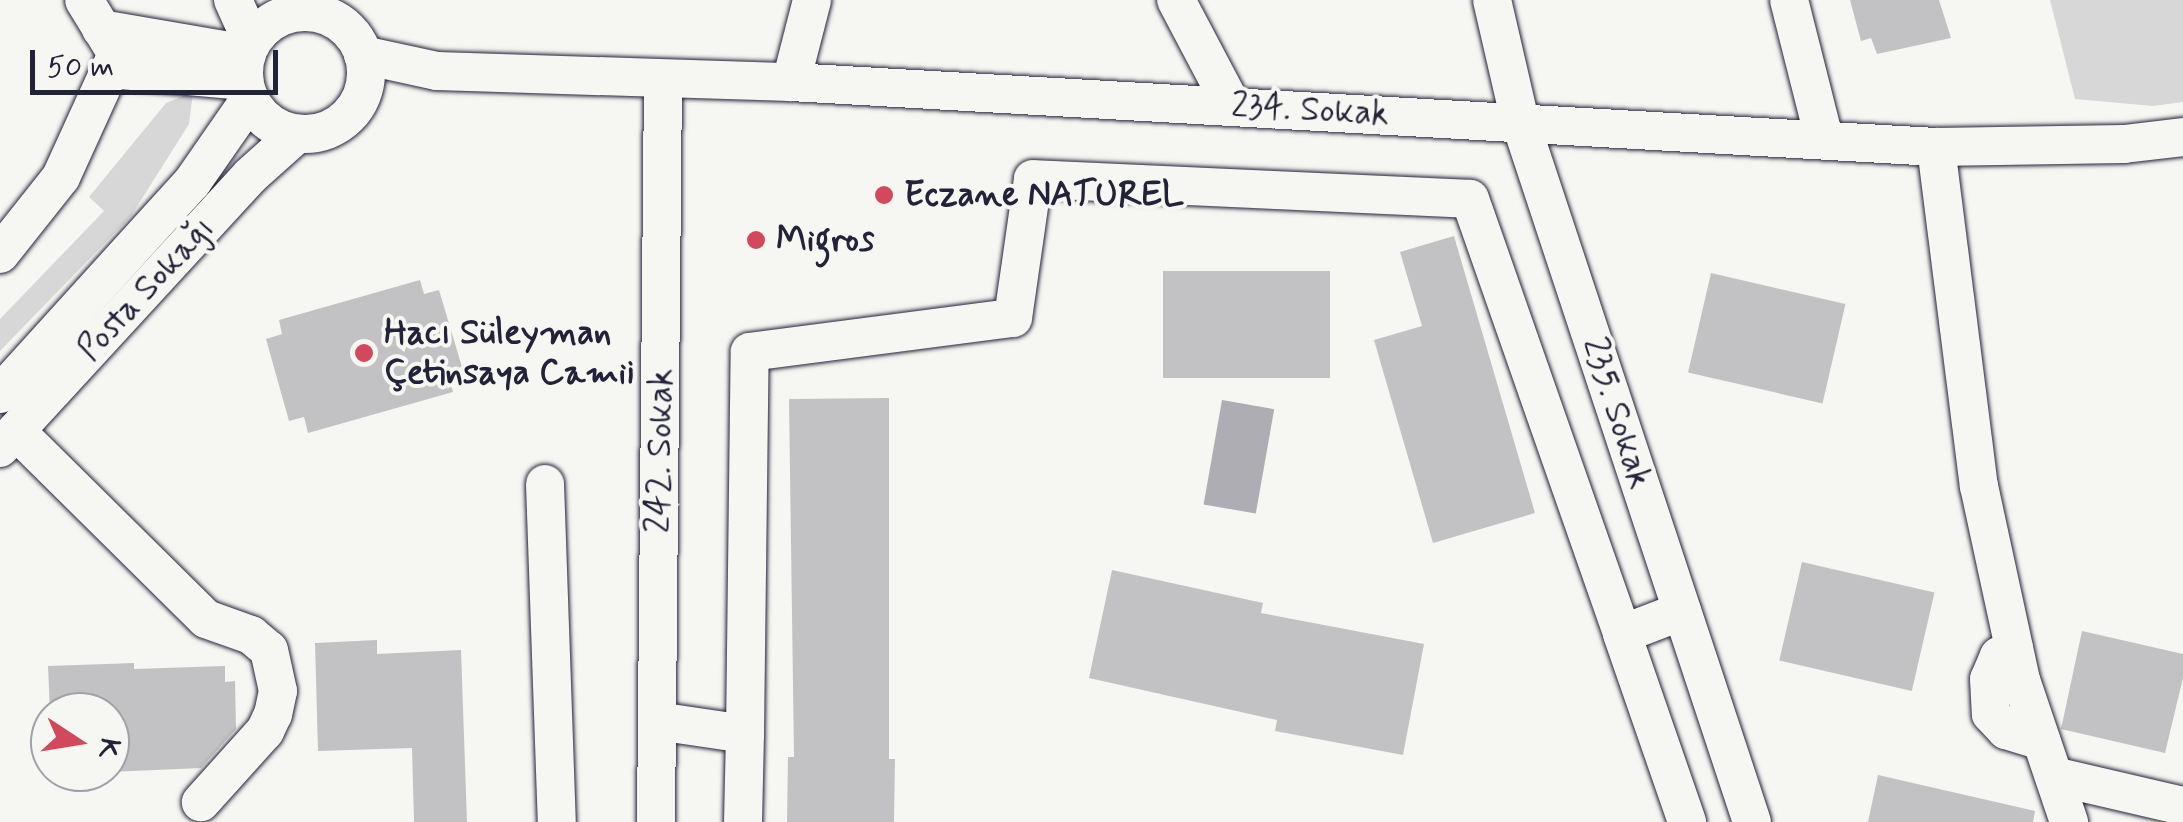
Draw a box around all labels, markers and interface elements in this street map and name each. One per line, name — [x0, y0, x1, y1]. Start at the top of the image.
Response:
scale bar — [35, 30, 282, 92]
text: 50 m — [47, 48, 114, 87]
street label: 234. Sokak — [1230, 85, 1390, 135]
place label: Eczane NATUREL — [904, 174, 1184, 216]
marker: Eczane NATUREL — [873, 184, 895, 206]
street label: Posta Sokağı — [70, 209, 222, 369]
place label: Migros — [776, 219, 874, 261]
marker: Migros — [745, 229, 767, 251]
place label: Hacı Süleyman Çetinsaya Camii — [384, 312, 632, 394]
street label: 235. Sokak — [1573, 332, 1661, 494]
marker: Hacı Süleyman Çetinsaya Camii — [353, 342, 375, 364]
street label: 242. Sokak — [638, 368, 682, 534]
north arrow — [30, 692, 130, 792]
text: K — [88, 734, 128, 761]

